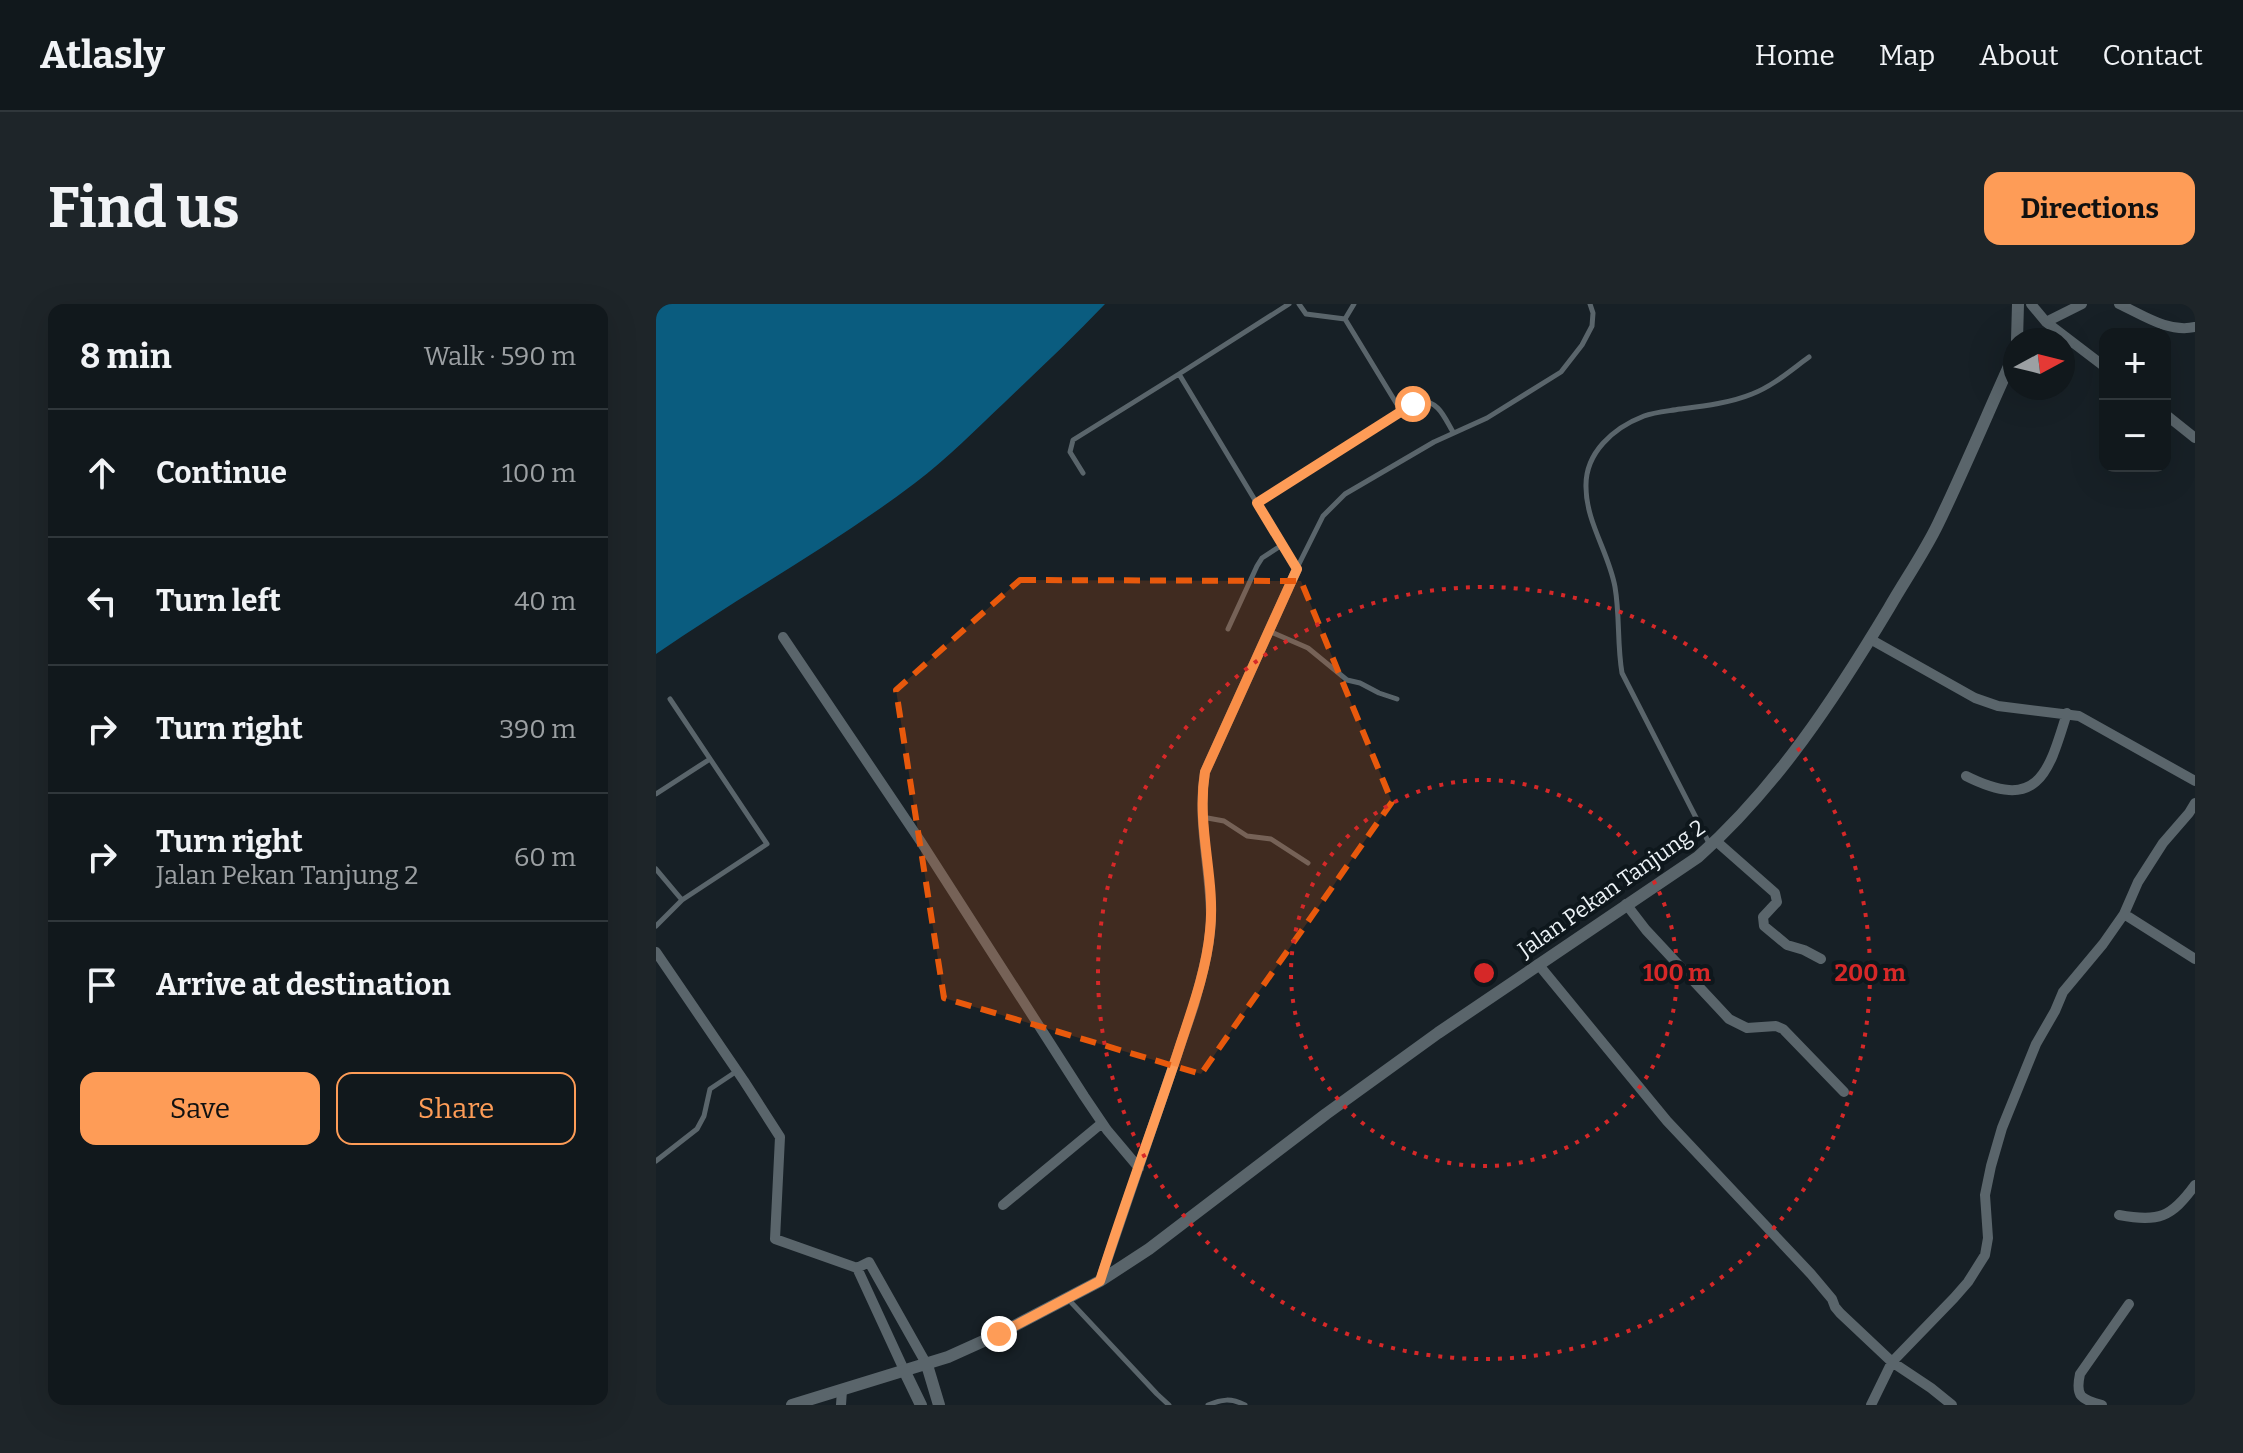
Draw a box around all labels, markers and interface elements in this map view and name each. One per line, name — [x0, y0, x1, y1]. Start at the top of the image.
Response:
text: Atlasly — [40, 32, 165, 78]
text: Home — [1755, 39, 1835, 72]
text: Map — [1879, 39, 1935, 72]
text: About — [1979, 39, 2059, 72]
text: Contact — [2103, 39, 2203, 72]
button: Directions — [1984, 172, 2195, 245]
text: Find us — [48, 175, 240, 242]
north arrow — [2003, 328, 2075, 400]
map controls — [2099, 328, 2171, 472]
button: + — [2099, 328, 2171, 400]
text: 8 min — [80, 336, 172, 377]
text: Walk · 590 m — [424, 341, 576, 372]
route start — [1395, 386, 1431, 422]
button: − — [2099, 400, 2171, 472]
icon: ahead — [80, 451, 124, 495]
text: Continue — [156, 455, 287, 491]
text: 100 m — [502, 458, 576, 489]
icon: left — [80, 579, 124, 623]
text: Turn left — [156, 583, 281, 619]
text: 40 m — [514, 586, 576, 617]
icon: right — [80, 707, 124, 751]
text: Turn right — [156, 711, 303, 747]
text: 390 m — [499, 714, 576, 745]
street label: Jalan Pekan Tanjung 2 — [1512, 814, 1710, 964]
text: Turn right — [156, 824, 303, 860]
icon: right — [80, 835, 124, 879]
text: 60 m — [514, 842, 576, 873]
text: Jalan Pekan Tanjung 2 — [156, 860, 418, 891]
centre of rings — [1470, 959, 1498, 987]
text: 100 m — [1643, 959, 1711, 987]
text: 200 m — [1834, 959, 1906, 987]
icon: arrive — [80, 963, 124, 1007]
text: Arrive at destination — [156, 967, 451, 1003]
button: Save — [80, 1072, 320, 1145]
button: Share — [336, 1072, 576, 1145]
route end — [981, 1316, 1017, 1352]

